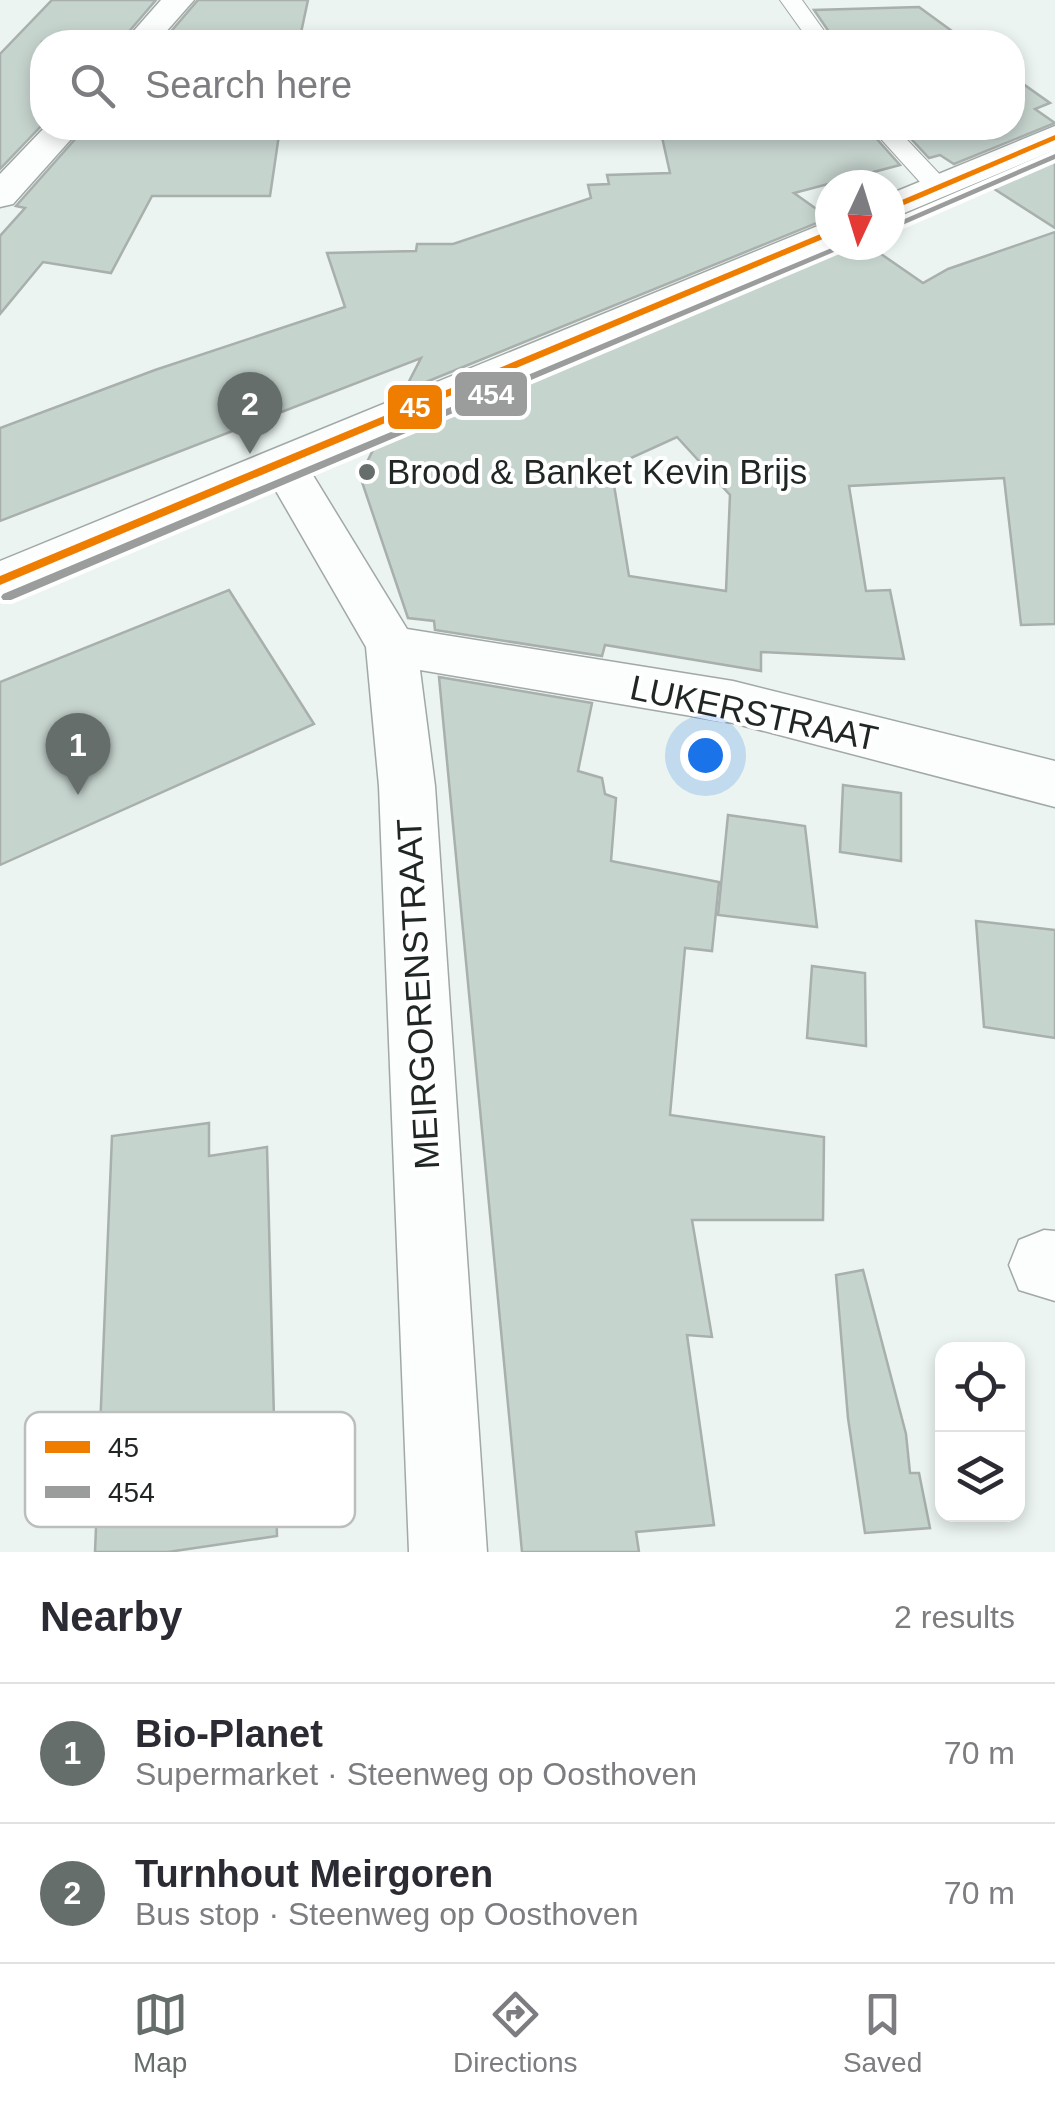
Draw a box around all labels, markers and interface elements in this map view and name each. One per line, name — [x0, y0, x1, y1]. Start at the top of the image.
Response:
search box — [30, 30, 1025, 140]
icon: search — [65, 58, 120, 113]
text: Search here — [145, 64, 352, 106]
north arrow — [815, 170, 905, 260]
line badge: 454 — [453, 370, 529, 418]
pin: 2 — [218, 372, 282, 454]
text: 454 — [468, 379, 515, 410]
line badge: 45 — [386, 383, 444, 431]
text: 45 — [399, 392, 431, 423]
place label: Brood & Banket Kevin Brijs — [387, 452, 807, 491]
marker: Brood & Banket Kevin Brijs — [356, 461, 378, 483]
street label: LUKERSTRAAT — [627, 667, 881, 758]
pin: 1 — [46, 712, 110, 795]
your location — [680, 730, 731, 781]
street label: MEIRGORENSTRAAT — [389, 818, 446, 1170]
map controls — [935, 1342, 1025, 1522]
button: locate — [935, 1342, 1025, 1432]
legend — [25, 1412, 355, 1527]
text: 45 — [108, 1432, 139, 1463]
button: layers — [935, 1432, 1025, 1522]
text: 454 — [108, 1477, 155, 1508]
text: Nearby — [40, 1593, 182, 1640]
text: 2 results — [894, 1599, 1015, 1635]
text: Bio-Planet — [135, 1713, 323, 1755]
text: 1 — [64, 1735, 81, 1771]
text: 70 m — [944, 1735, 1015, 1771]
text: Supermarket · Steenweg op Oosthoven — [135, 1756, 697, 1792]
text: Turnhout Meirgoren — [135, 1853, 493, 1895]
text: 2 — [64, 1875, 81, 1911]
text: 70 m — [944, 1875, 1015, 1911]
text: Bus stop · Steenweg op Oosthoven — [135, 1896, 638, 1932]
tab: Map — [133, 1987, 188, 2079]
tab: Directions — [453, 1987, 578, 2079]
tab: Saved — [843, 1987, 922, 2079]

